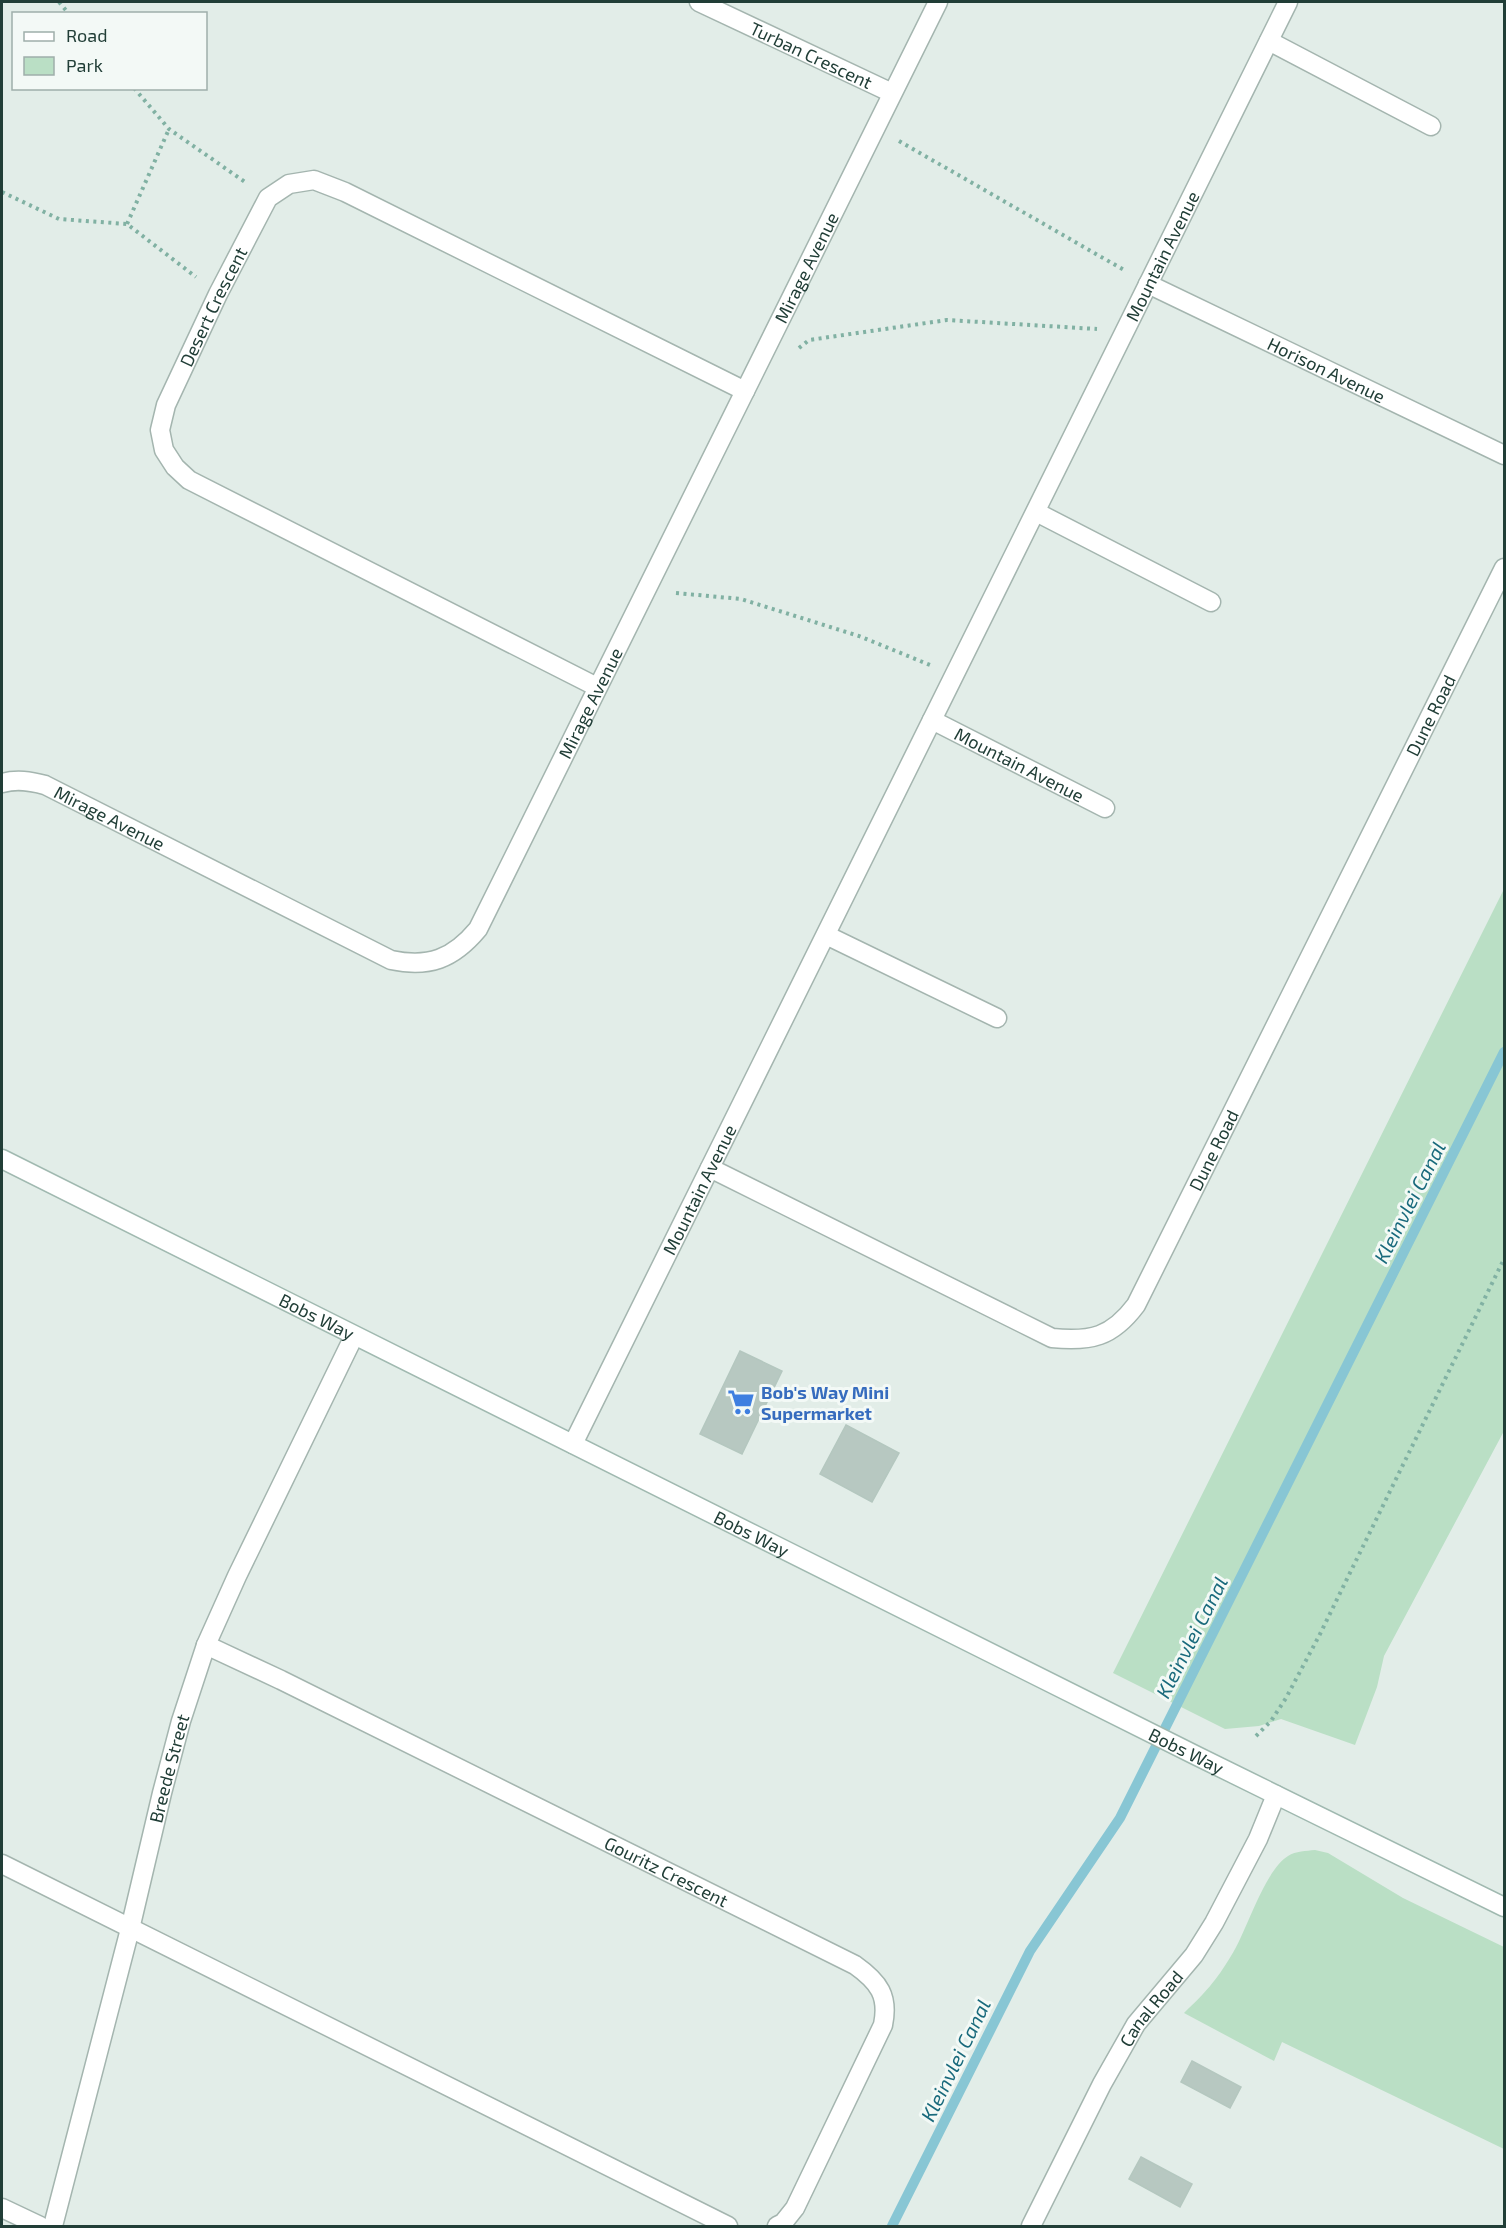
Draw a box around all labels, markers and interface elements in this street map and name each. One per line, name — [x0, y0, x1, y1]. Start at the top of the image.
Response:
legend — [12, 12, 207, 90]
street label: Turban Crescent — [746, 17, 876, 93]
text: Road — [66, 24, 107, 46]
text: Park — [66, 54, 103, 76]
street label: Mountain Avenue — [1121, 187, 1204, 325]
street label: Mirage Avenue — [769, 208, 843, 327]
street label: Desert Crescent — [175, 243, 252, 370]
street label: Horison Avenue — [1264, 332, 1389, 407]
street label: Mirage Avenue — [553, 644, 627, 762]
street label: Dune Road — [1401, 671, 1460, 759]
street label: Mountain Avenue — [951, 722, 1088, 807]
street label: Mirage Avenue — [51, 781, 169, 855]
street label: Dune Road — [1184, 1106, 1243, 1194]
street label: Mountain Avenue — [658, 1121, 741, 1258]
water label: Kleinvlei Canal — [1368, 1137, 1450, 1267]
street label: Bobs Way — [276, 1288, 358, 1344]
place label: Bob's Way Mini Supermarket — [761, 1381, 889, 1424]
supermarket icon: Bob's Way Mini Supermarket — [726, 1387, 756, 1417]
street label: Bobs Way — [711, 1506, 793, 1562]
water label: Kleinvlei Canal — [1150, 1572, 1232, 1702]
street label: Breede Street — [144, 1711, 194, 1825]
street label: Bobs Way — [1145, 1723, 1228, 1779]
street label: Gouritz Crescent — [601, 1831, 732, 1911]
street label: Canal Road — [1115, 1966, 1187, 2050]
water label: Kleinvlei Canal — [915, 1995, 995, 2125]

